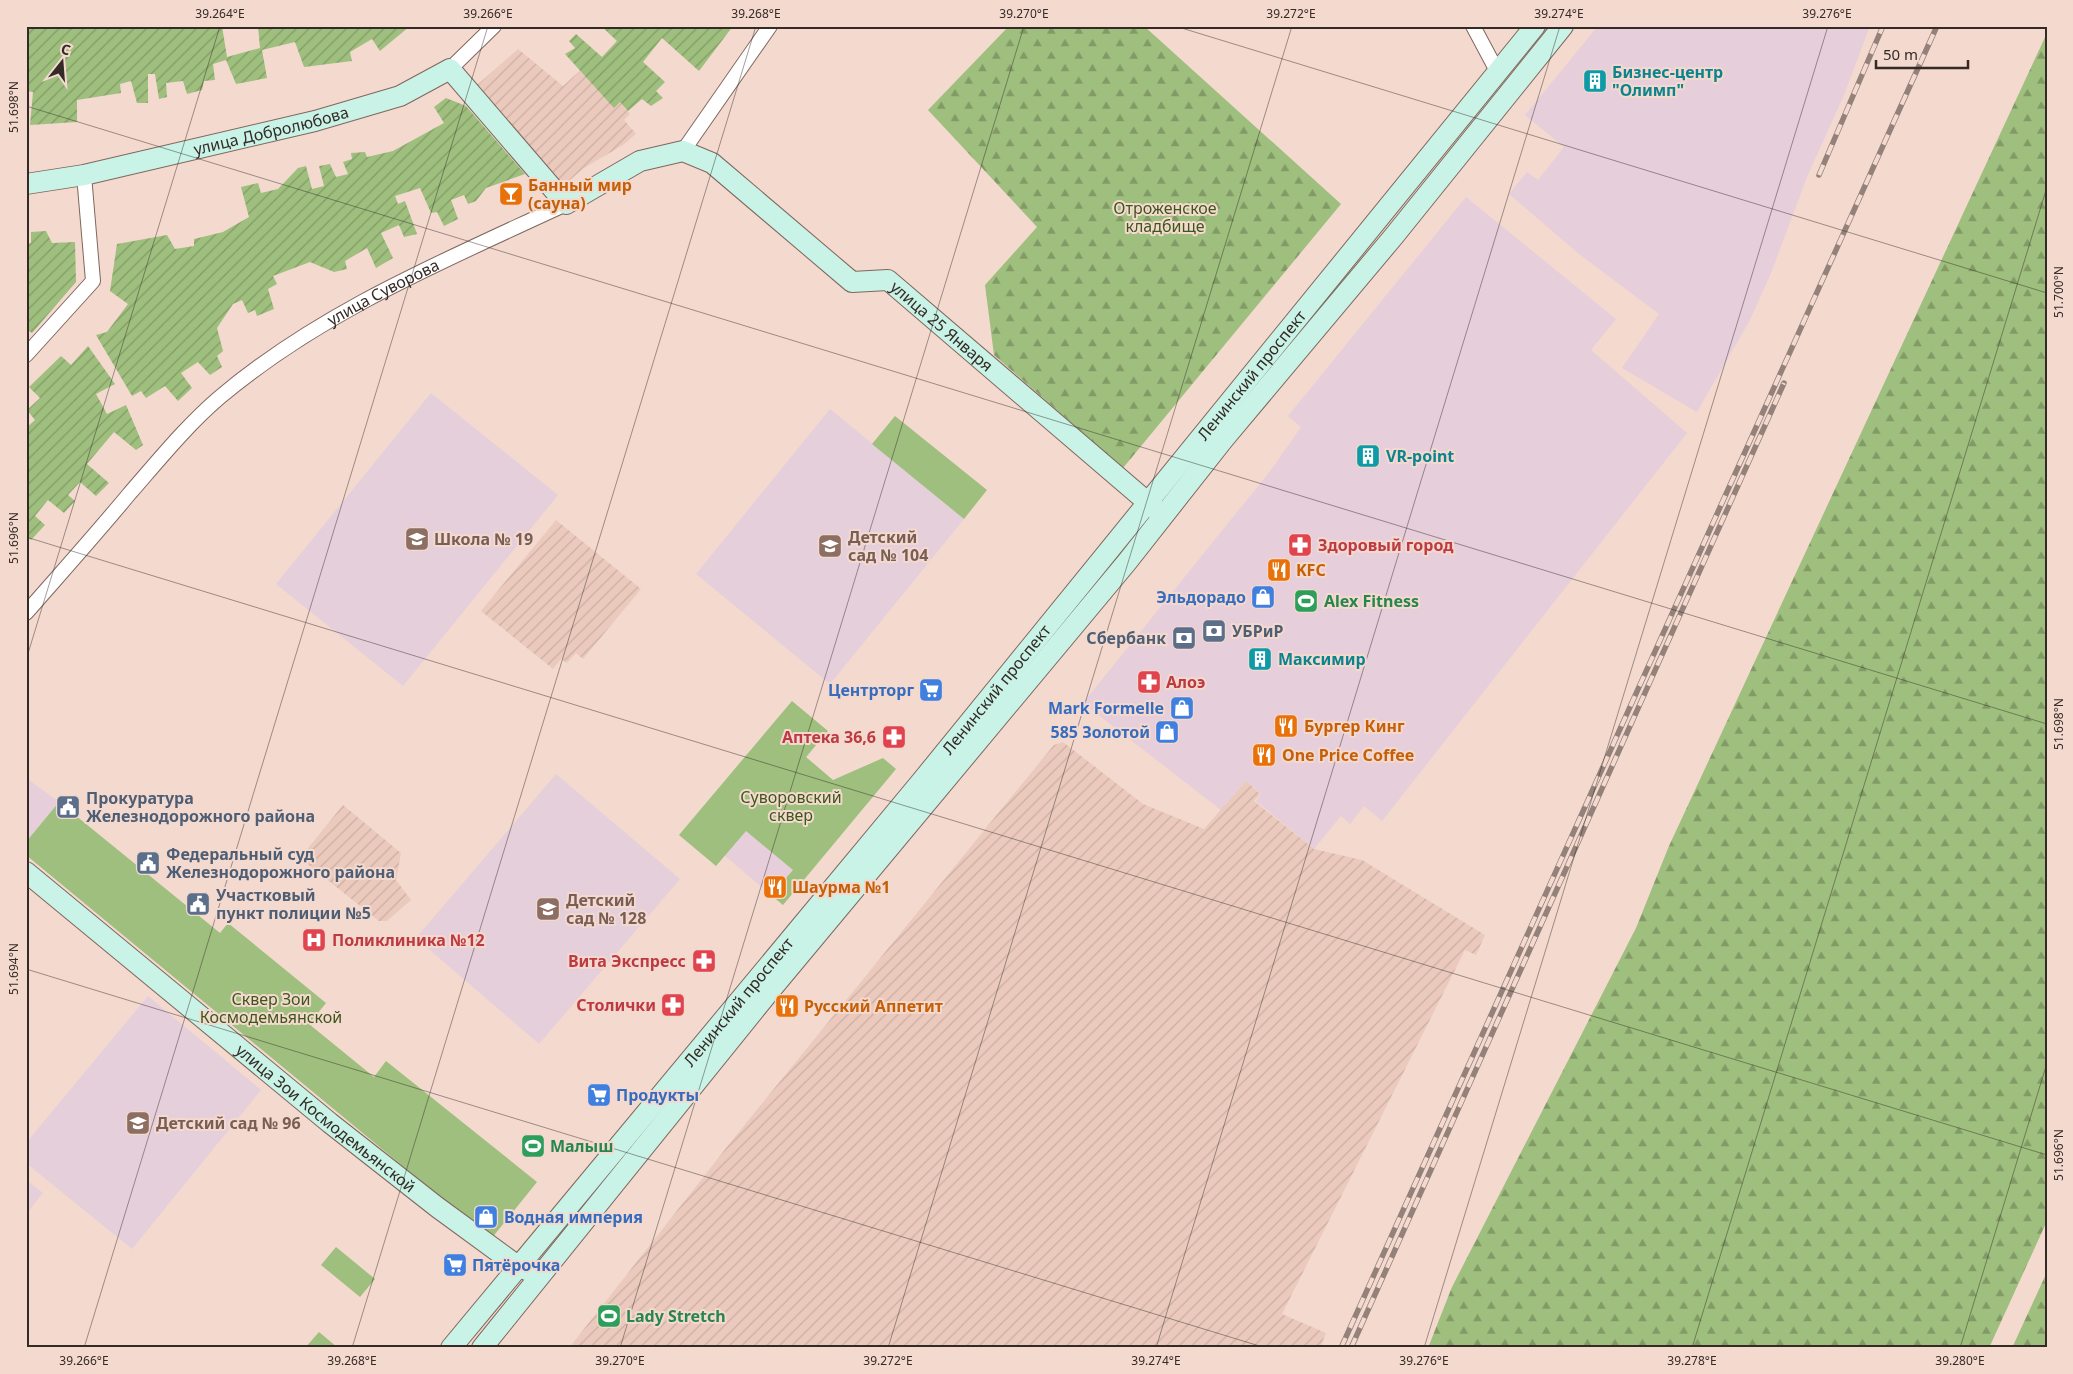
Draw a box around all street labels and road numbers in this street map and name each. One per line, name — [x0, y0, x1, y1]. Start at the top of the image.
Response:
street label: улица Добролюбова — [191, 101, 351, 160]
street label: улица Суворова — [323, 254, 443, 331]
street label: улица 25 Января — [886, 276, 998, 376]
street label: Ленинский проспект — [1192, 305, 1311, 445]
street label: Ленинский проспект — [937, 619, 1056, 759]
street label: Ленинский проспект — [678, 932, 799, 1071]
street label: улица Зои Космодемьянской — [231, 1039, 420, 1197]

